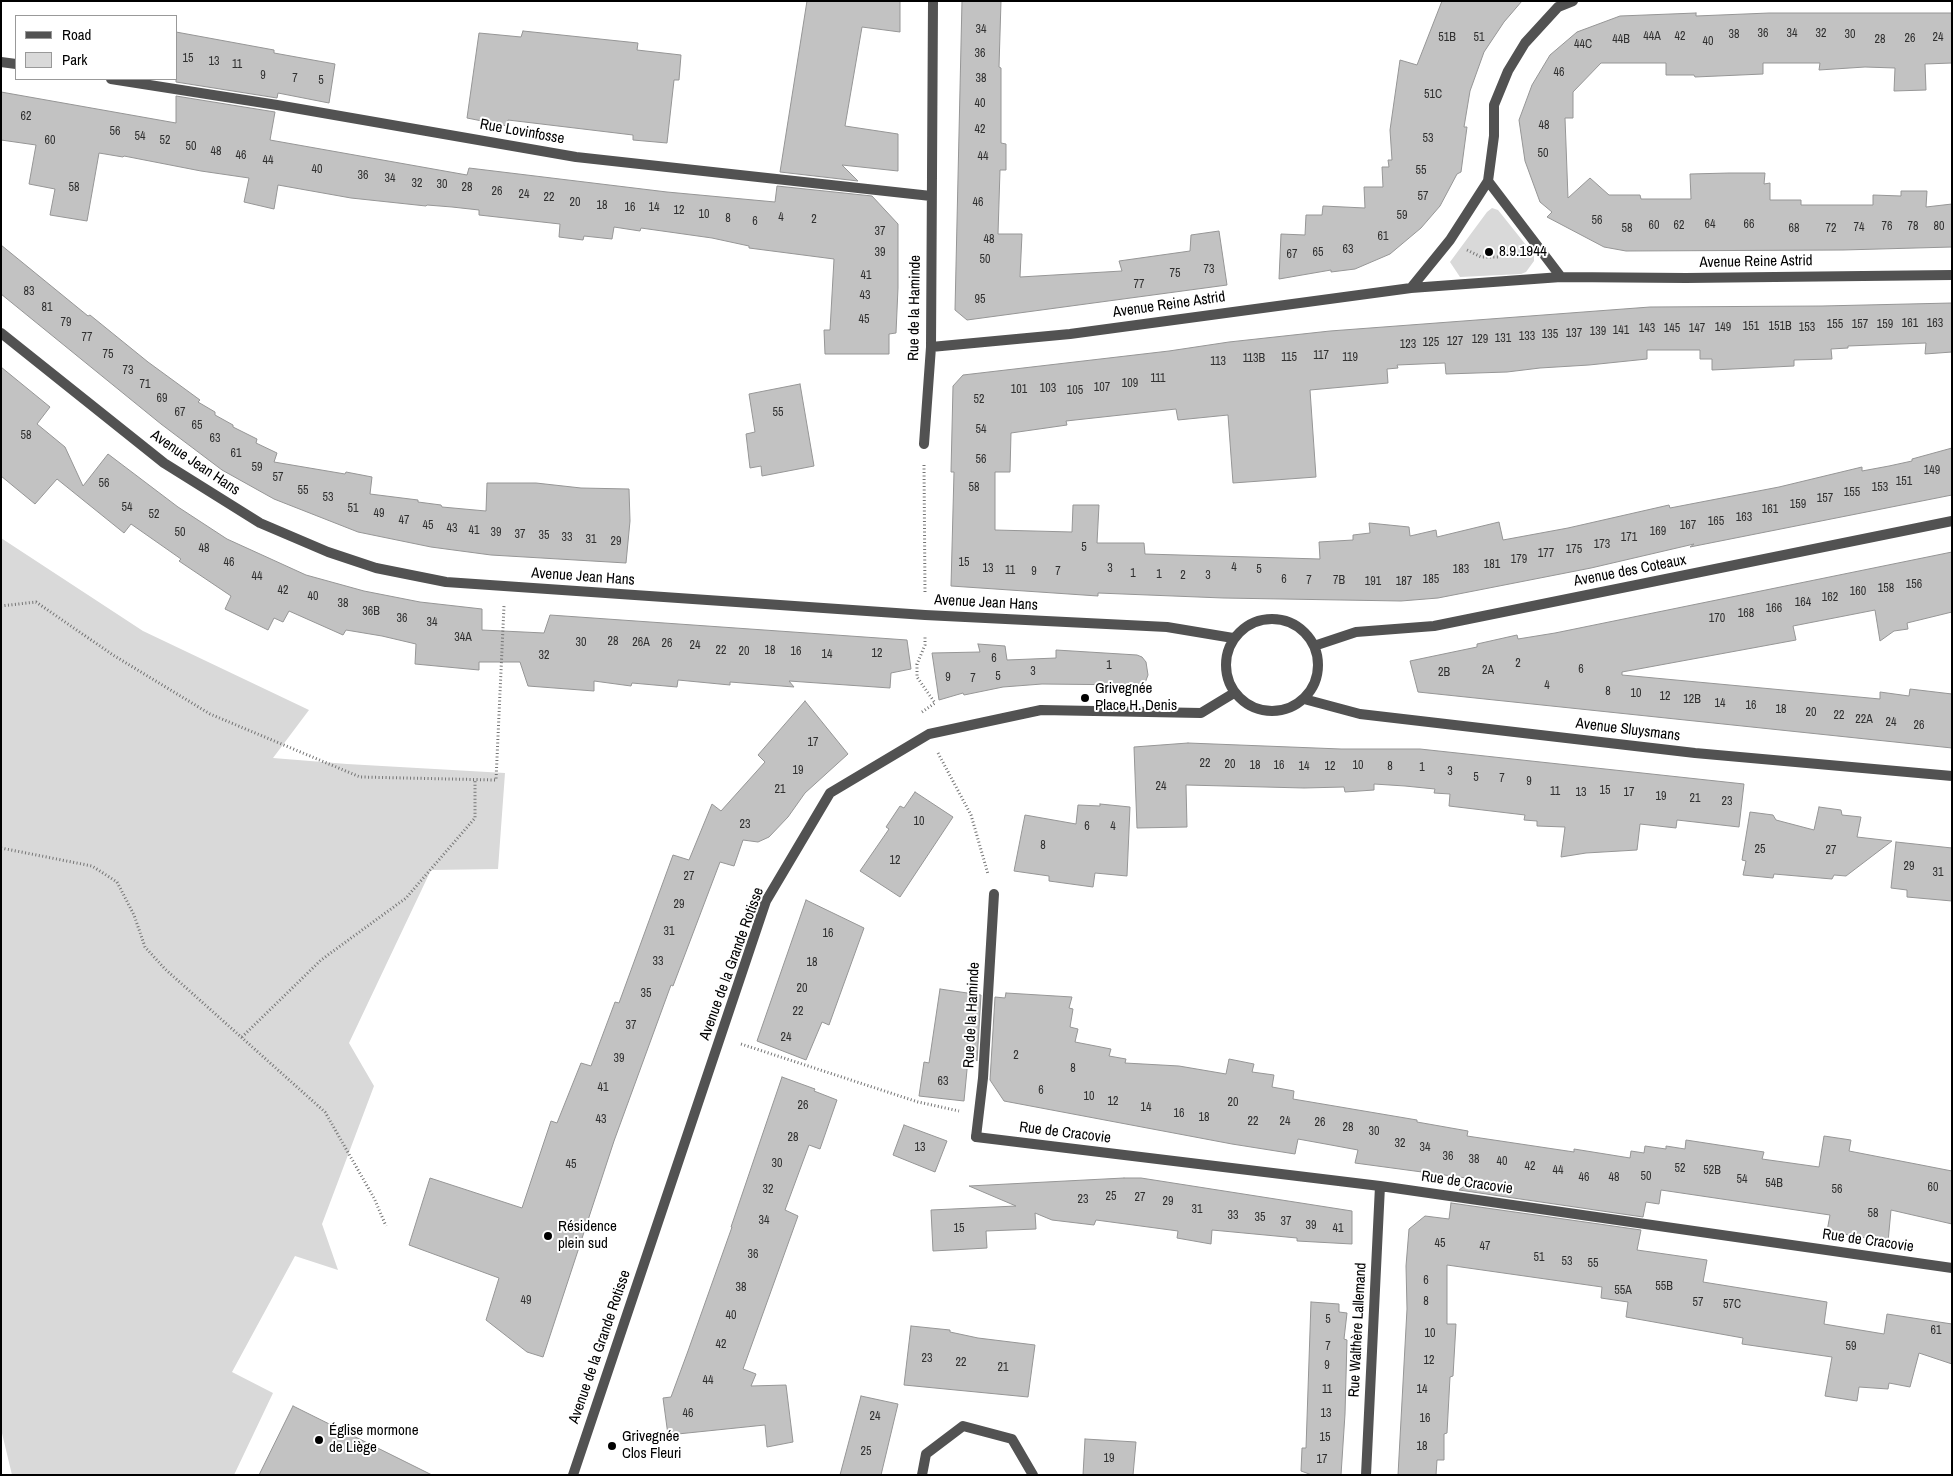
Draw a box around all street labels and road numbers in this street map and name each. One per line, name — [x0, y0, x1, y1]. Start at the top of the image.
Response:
street label: Rue Lovinfosse — [478, 116, 566, 148]
street label: Avenue Reine Astrid — [1699, 252, 1813, 272]
street label: Rue de la Haminde — [905, 255, 925, 361]
street label: Avenue Reine Astrid — [1112, 288, 1226, 322]
street label: Avenue Jean Hans — [147, 427, 243, 499]
street label: Avenue des Coteaux — [1572, 551, 1688, 591]
street label: Avenue Jean Hans — [531, 564, 635, 590]
street label: Avenue Jean Hans — [934, 591, 1038, 615]
street label: Avenue Sluysmans — [1575, 715, 1681, 745]
street label: Avenue de la Grande Rotisse — [696, 885, 768, 1043]
street label: Rue de la Haminde — [960, 962, 984, 1068]
street label: Rue de Cracovie — [1018, 1118, 1112, 1148]
street label: Rue de Cracovie — [1420, 1168, 1514, 1198]
street label: Rue de Cracovie — [1821, 1226, 1915, 1256]
street label: Rue Walthère Lallemand — [1345, 1262, 1371, 1398]
street label: Avenue de la Grande Rotisse — [565, 1268, 635, 1426]

